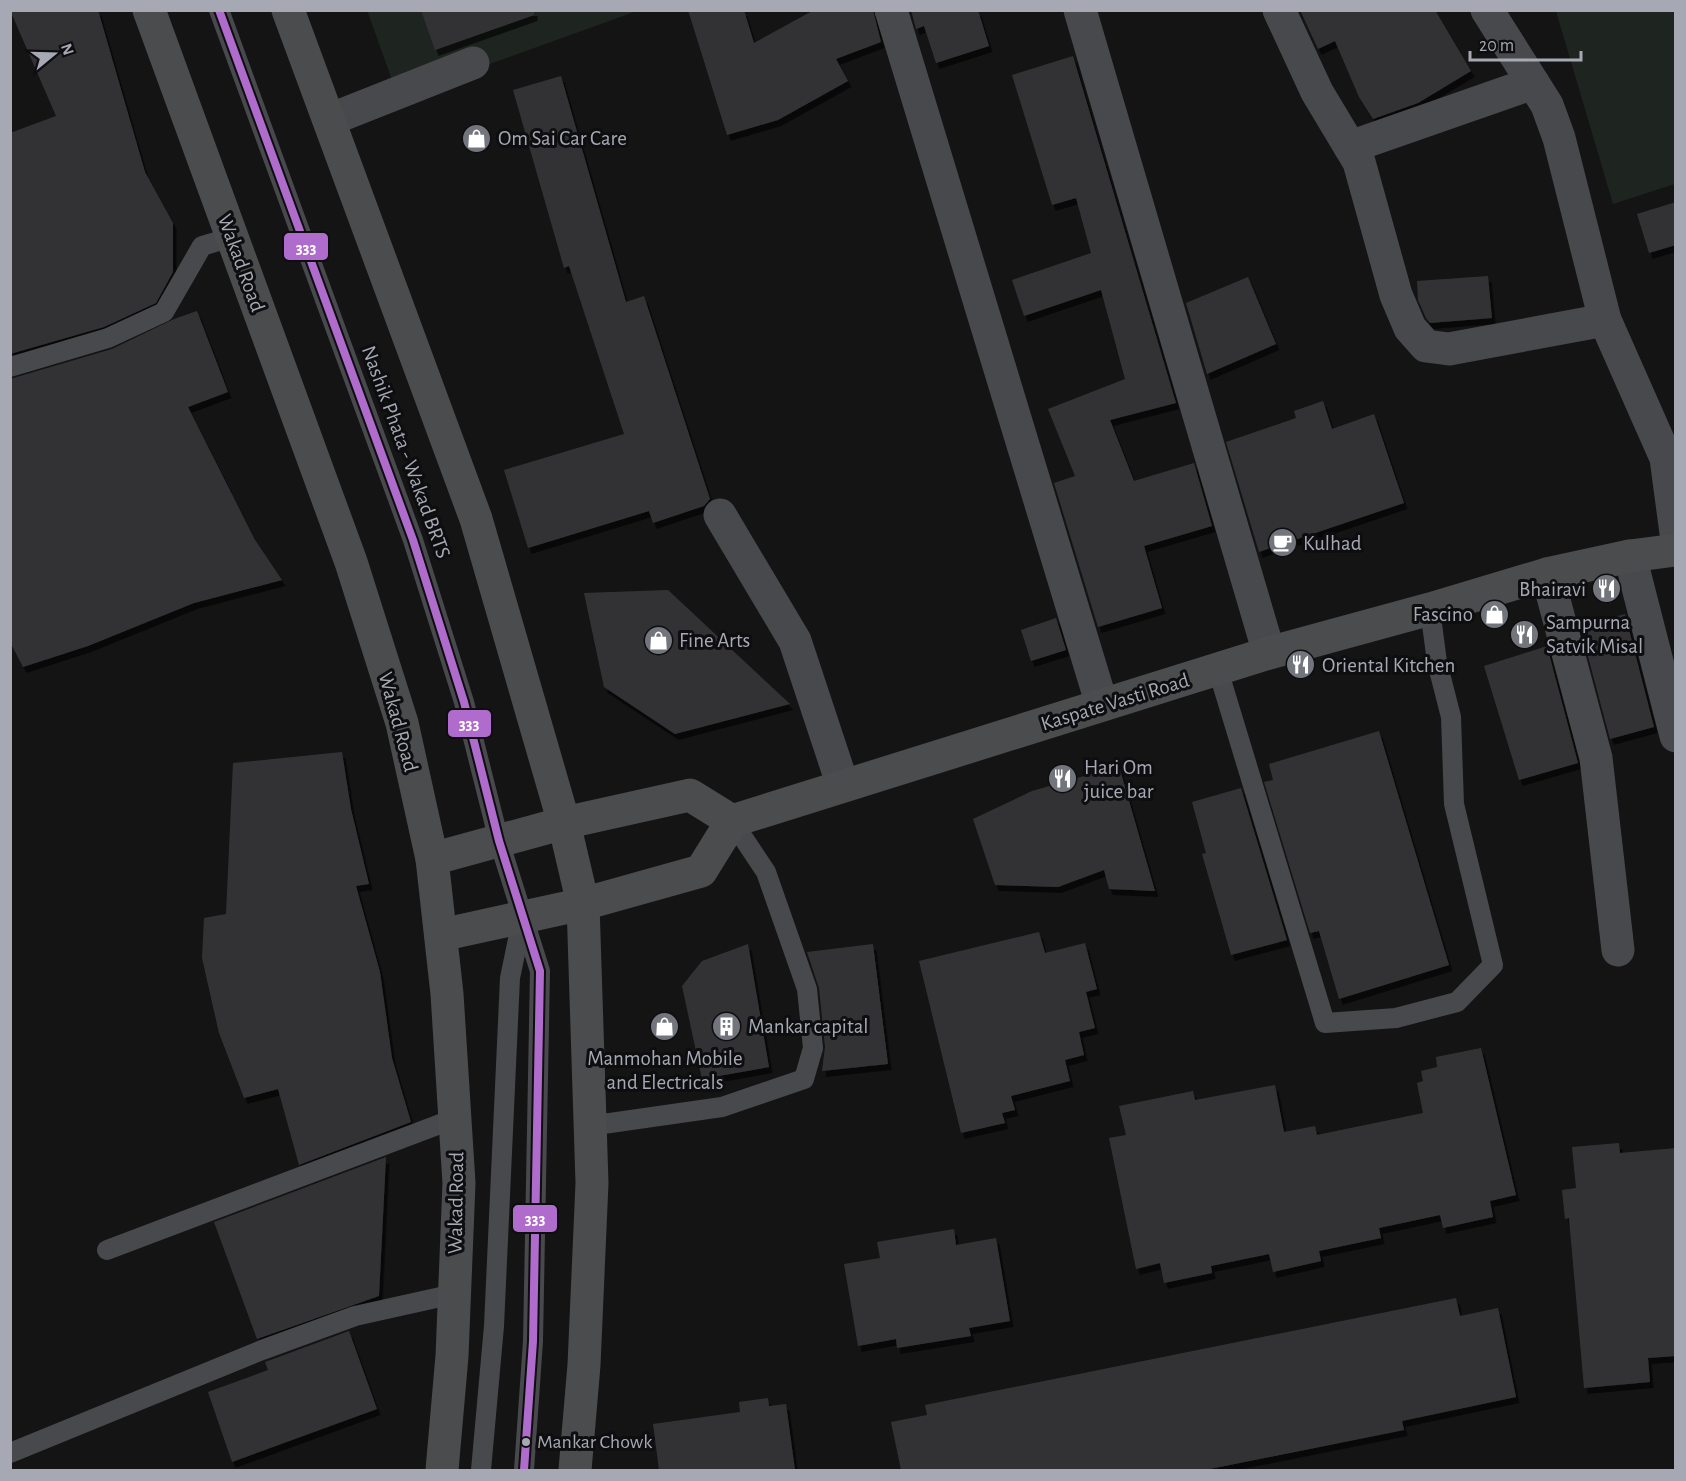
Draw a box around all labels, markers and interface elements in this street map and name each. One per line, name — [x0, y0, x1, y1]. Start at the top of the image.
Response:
north arrow — [24, 24, 84, 84]
scale bar — [1470, 24, 1581, 62]
text: 20 m — [1479, 37, 1514, 55]
text: N — [58, 42, 77, 57]
shop icon: Om Sai Car Care — [461, 122, 493, 154]
place label: Om Sai Car Care — [498, 128, 627, 149]
street label: Wakad Road — [214, 211, 268, 315]
line badge: 333 — [283, 232, 329, 261]
text: 333 — [296, 240, 316, 256]
street label: Nashik Phata - Wakad BRTS — [358, 343, 454, 561]
cafe icon: Kulhad — [1266, 527, 1298, 559]
place label: Kulhad — [1303, 533, 1362, 554]
restaurant icon: Bhairavi — [1591, 573, 1623, 605]
place label: Bhairavi — [1519, 579, 1586, 600]
shop icon: Fascino — [1478, 598, 1510, 630]
place label: Fascino — [1413, 604, 1473, 625]
place label: Sampurna Satvik Misal — [1546, 612, 1643, 657]
restaurant icon: Sampurna Satvik Misal — [1509, 618, 1541, 650]
shop icon: Fine Arts — [642, 624, 674, 656]
place label: Fine Arts — [679, 630, 750, 651]
restaurant icon: Oriental Kitchen — [1285, 649, 1317, 681]
place label: Oriental Kitchen — [1322, 655, 1455, 676]
street label: Kaspate Vasti Road — [1038, 669, 1192, 735]
street label: Wakad Road — [375, 670, 421, 774]
line badge: 333 — [447, 709, 492, 738]
text: 333 — [459, 716, 479, 732]
place label: Hari Om juice bar — [1084, 757, 1154, 802]
restaurant icon: Hari Om juice bar — [1047, 763, 1079, 795]
building icon: Mankar capital — [711, 1010, 743, 1042]
shop icon: Manmohan Mobile and Electricals — [649, 1011, 681, 1043]
place label: Mankar capital — [748, 1016, 869, 1037]
place label: Manmohan Mobile and Electricals — [587, 1048, 743, 1093]
street label: Wakad Road — [445, 1152, 467, 1254]
line badge: 333 — [512, 1204, 558, 1233]
text: 333 — [525, 1211, 545, 1227]
place label: Mankar Chowk — [537, 1432, 652, 1452]
marker: Mankar Chowk — [520, 1436, 532, 1448]

